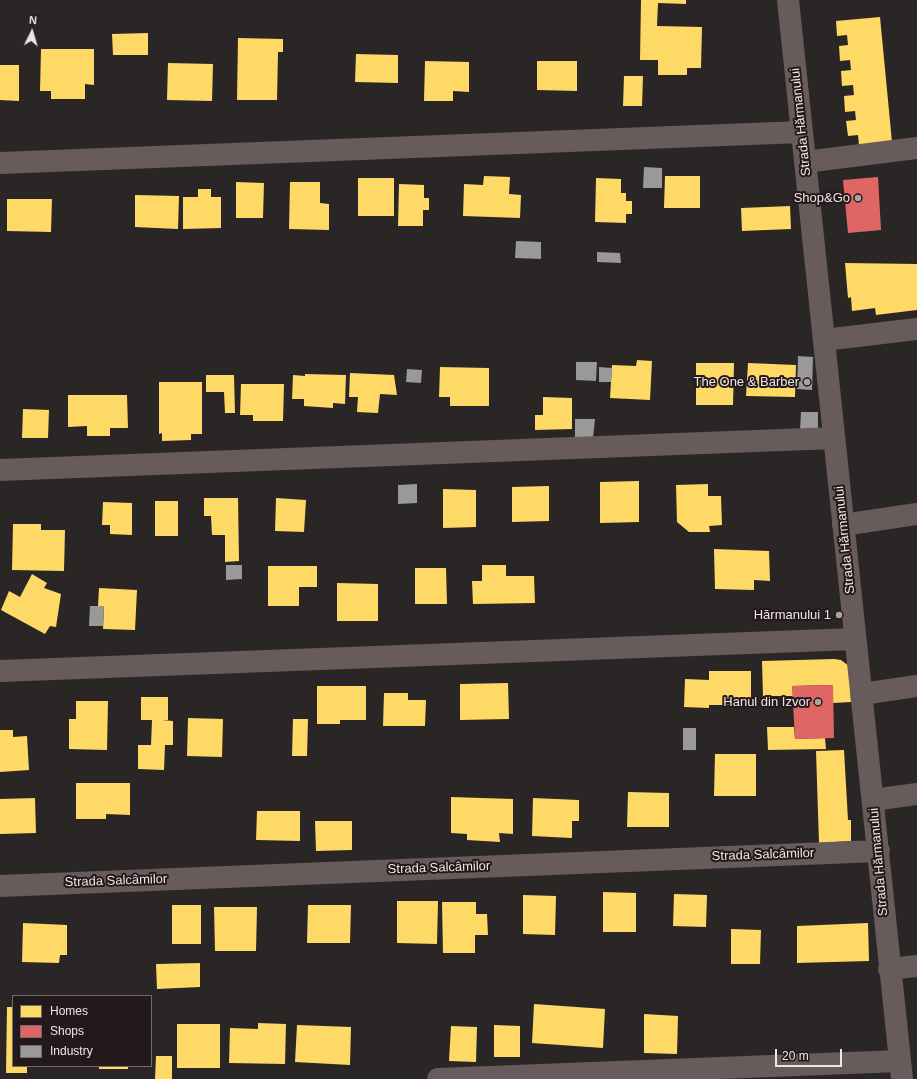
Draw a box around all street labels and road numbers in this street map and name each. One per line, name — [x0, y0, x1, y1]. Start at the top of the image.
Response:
street label: Strada Hărmanului — [788, 67, 814, 177]
street label: Strada Hărmanului — [832, 485, 858, 595]
street label: Strada Hărmanului — [867, 807, 891, 917]
street label: Strada Salcâmilor — [711, 845, 815, 865]
street label: Strada Salcâmilor — [387, 858, 491, 878]
street label: Strada Salcâmilor — [64, 871, 168, 891]

